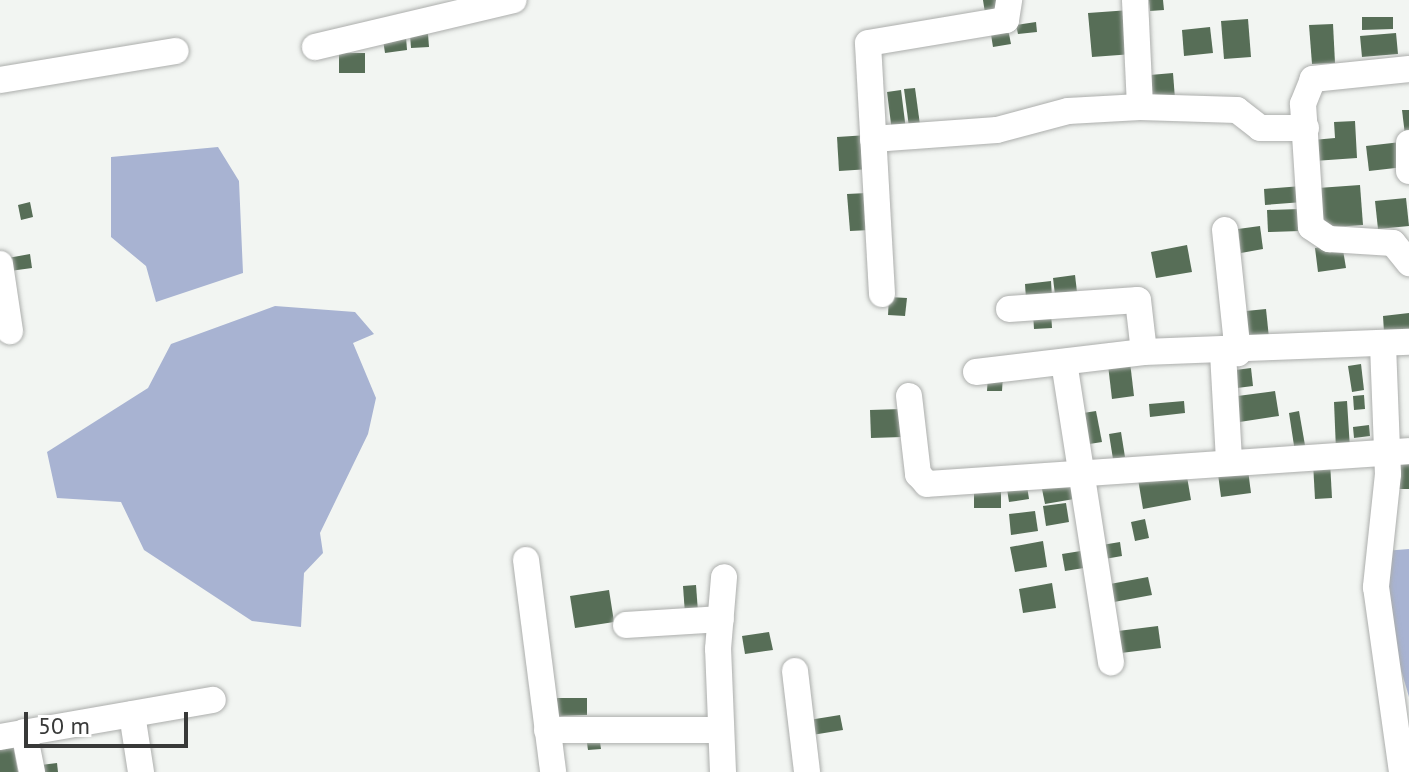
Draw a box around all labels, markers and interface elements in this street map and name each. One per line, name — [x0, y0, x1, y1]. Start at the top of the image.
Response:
scale bar — [28, 696, 192, 746]
text: 50 m — [38, 710, 90, 741]

